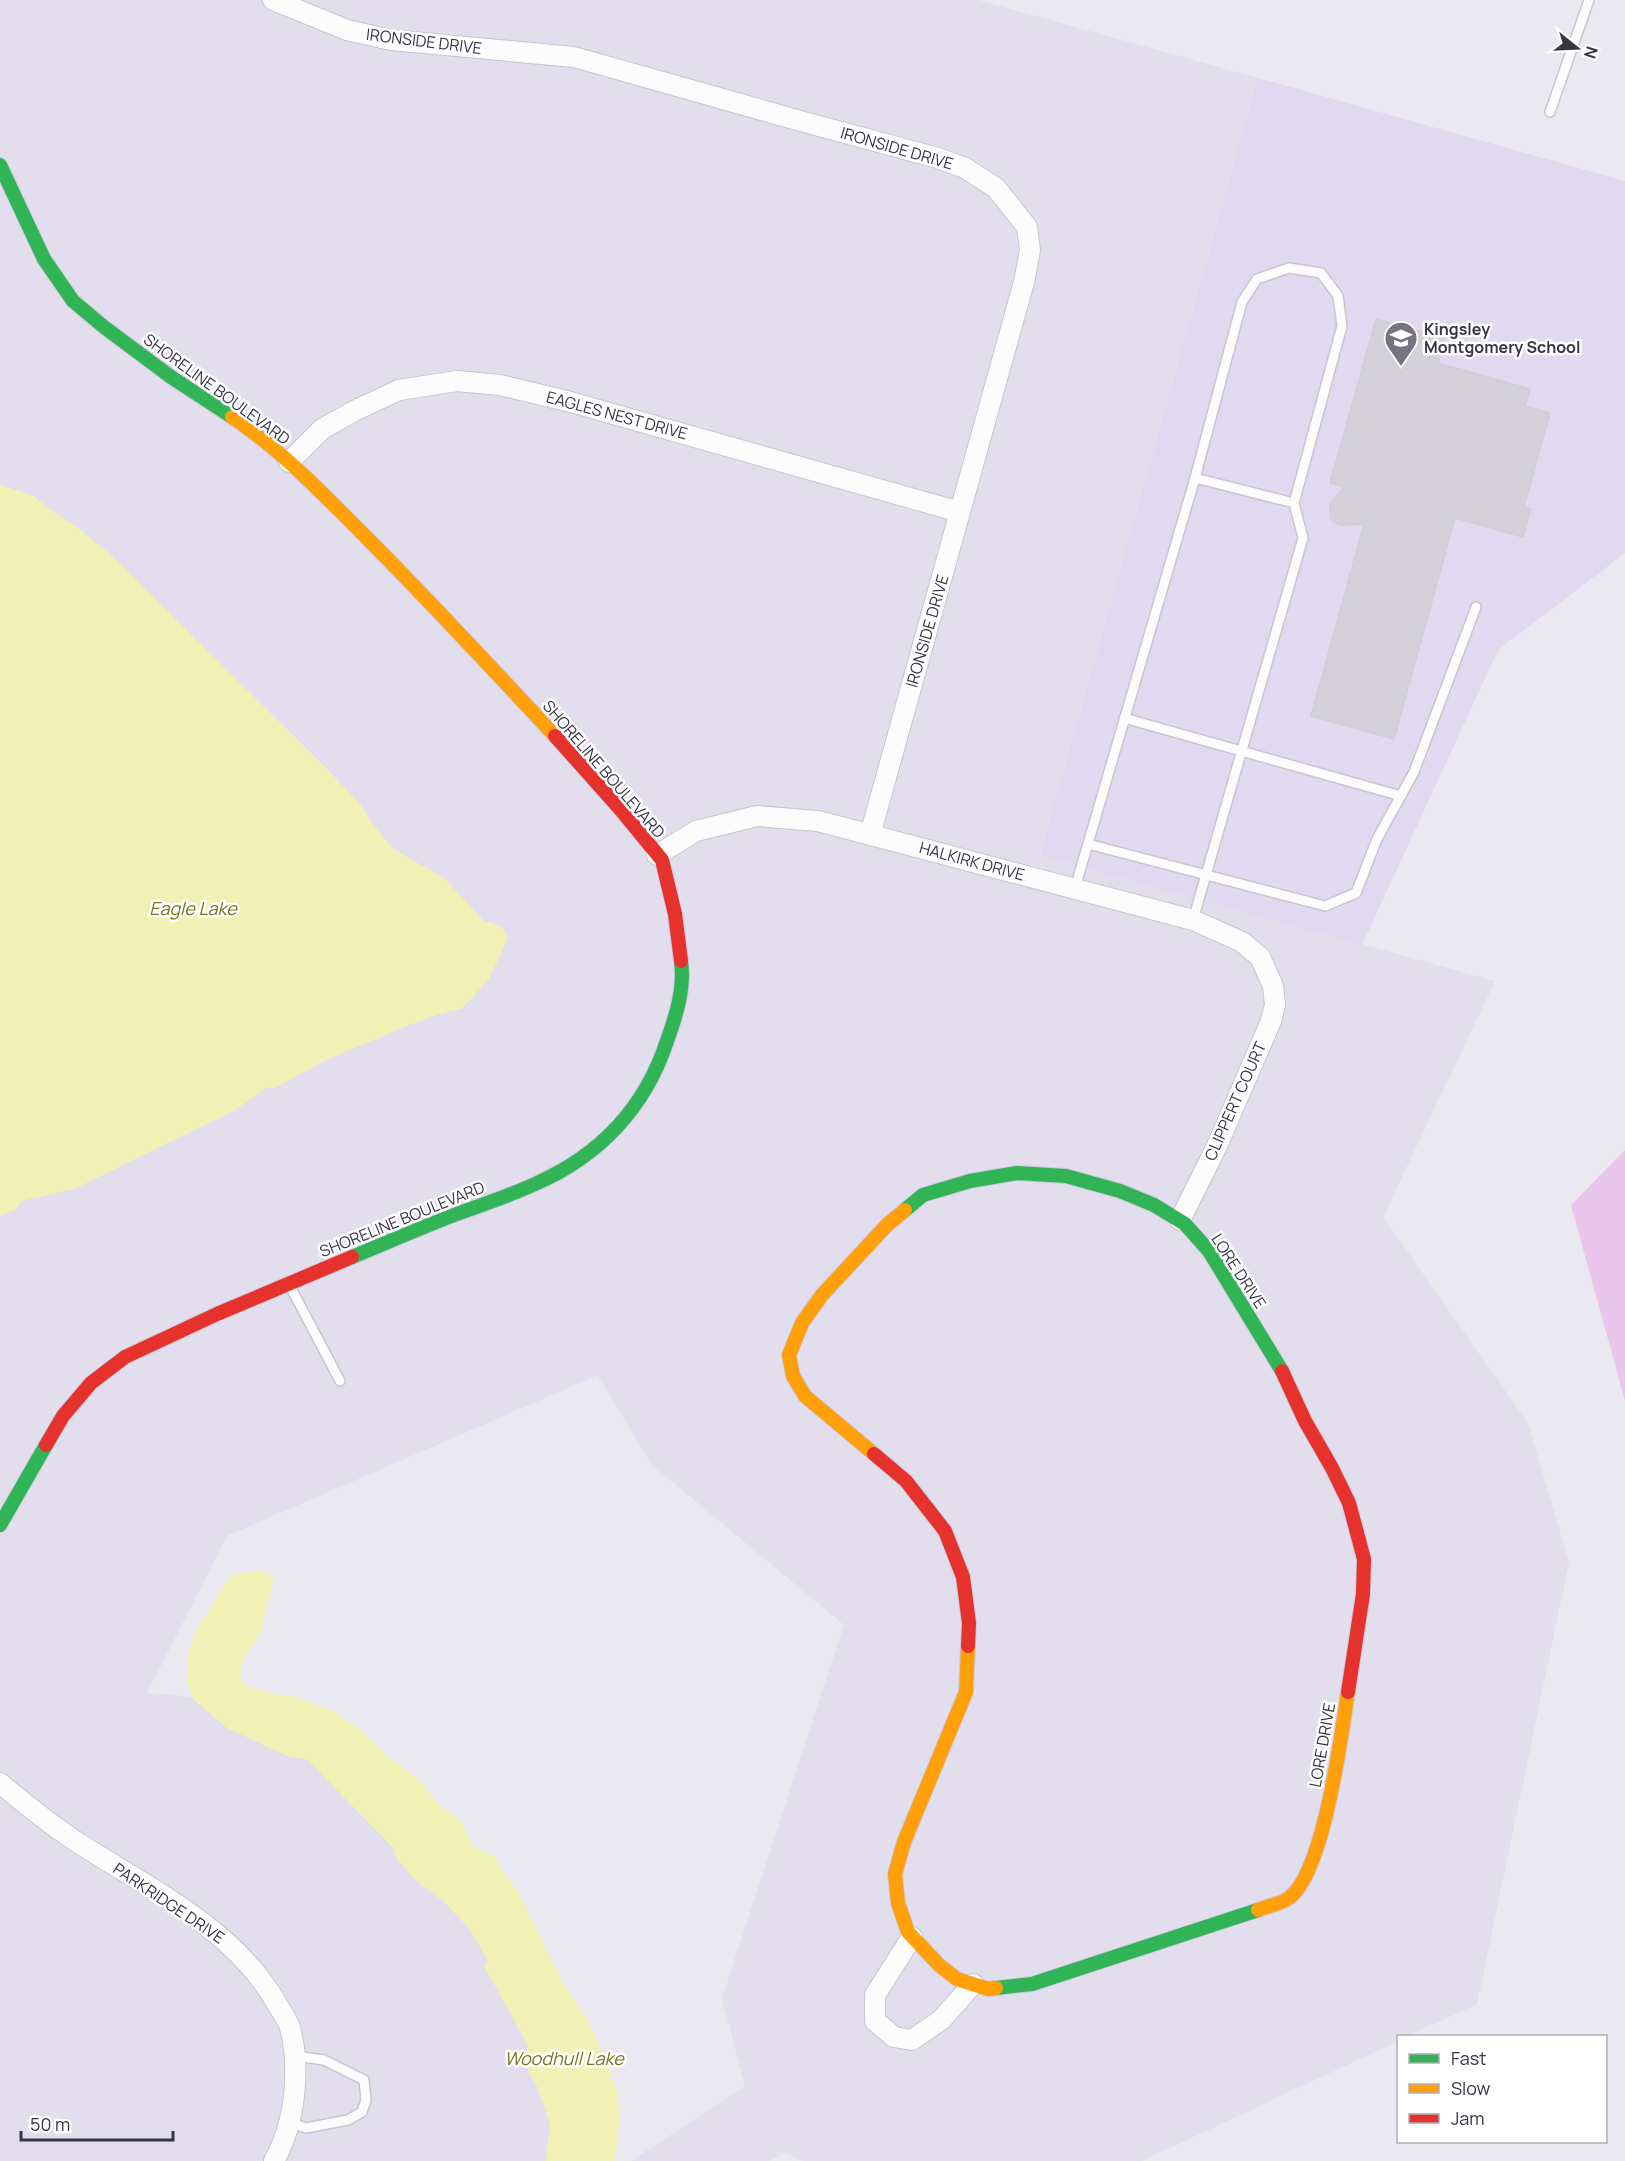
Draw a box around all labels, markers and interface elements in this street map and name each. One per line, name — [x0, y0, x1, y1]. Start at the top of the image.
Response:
north arrow — [1547, 18, 1607, 78]
street label: IRONSIDE DRIVE — [365, 23, 483, 59]
text: N — [1579, 44, 1604, 62]
street label: IRONSIDE DRIVE — [838, 121, 956, 175]
place label: Kingsley Montgomery School — [1424, 318, 1580, 358]
school or university icon: Kingsley Montgomery School — [1383, 320, 1419, 367]
street label: SHORELINE BOULEVARD — [139, 328, 295, 450]
street label: EAGLES NEST DRIVE — [544, 386, 690, 444]
street label: IRONSIDE DRIVE — [900, 572, 954, 690]
street label: SHORELINE BOULEVARD — [538, 695, 670, 843]
street label: HALKIRK DRIVE — [917, 836, 1027, 886]
water label: Eagle Lake — [149, 896, 238, 920]
street label: CLIPPERT COURT — [1199, 1038, 1271, 1164]
street label: SHORELINE BOULEVARD — [316, 1176, 488, 1262]
street label: LORE DRIVE — [1207, 1229, 1271, 1313]
street label: LORE DRIVE — [1304, 1701, 1340, 1789]
street label: PARKRIDGE DRIVE — [109, 1858, 229, 1948]
legend — [1397, 2035, 1607, 2143]
water label: Woodhull Lake — [504, 2046, 625, 2070]
text: Fast — [1451, 2046, 1486, 2070]
text: Slow — [1451, 2076, 1491, 2100]
scale bar — [21, 2104, 172, 2142]
text: Jam — [1451, 2106, 1485, 2130]
text: 50 m — [30, 2112, 70, 2136]

